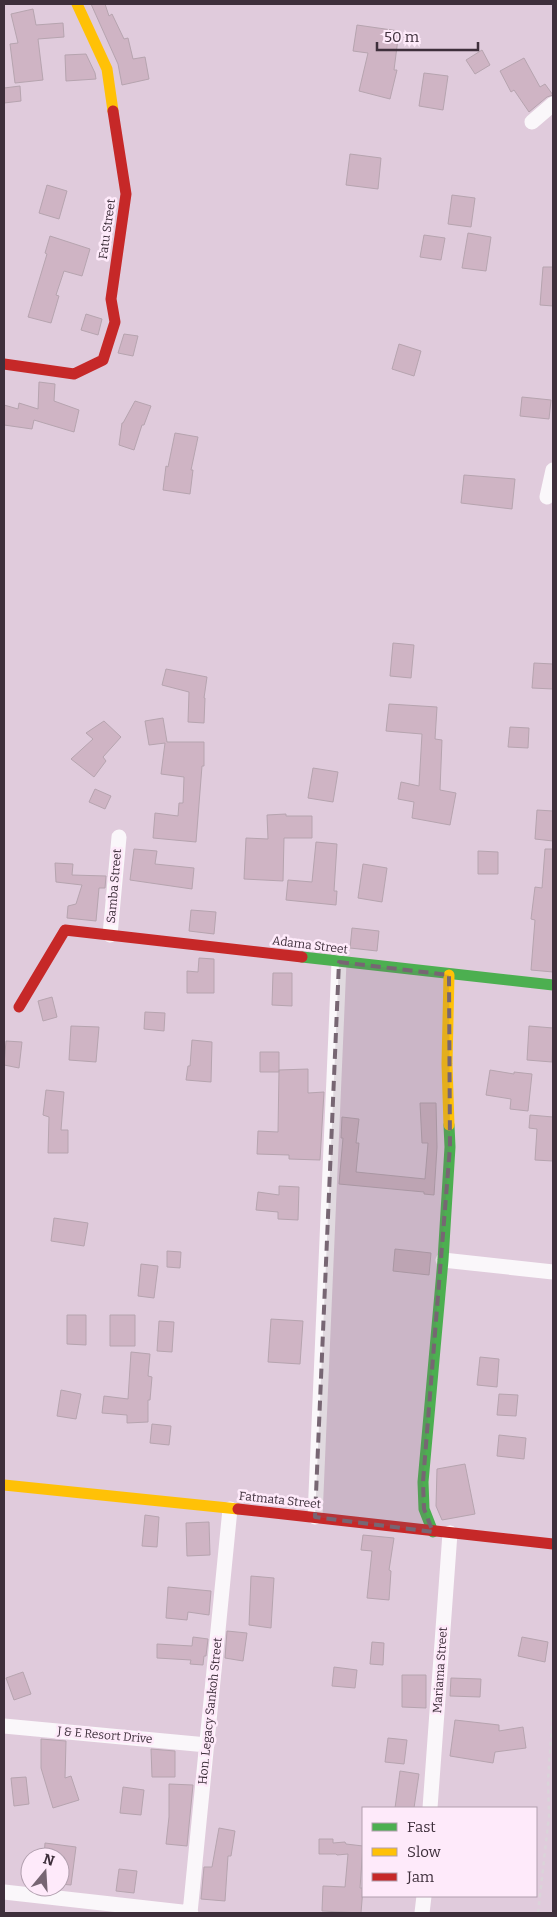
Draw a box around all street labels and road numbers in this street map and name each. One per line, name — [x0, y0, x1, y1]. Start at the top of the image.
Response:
street label: Fatu Street — [96, 197, 118, 260]
street label: Samba Street — [104, 848, 124, 924]
street label: Adama Street — [271, 933, 349, 957]
street label: Fatmata Street — [238, 1489, 322, 1511]
street label: Mariama Street — [430, 1626, 450, 1714]
street label: Hon. Legacy Sankoh Street — [195, 1636, 225, 1785]
street label: J & E Resort Drive — [56, 1724, 153, 1746]

